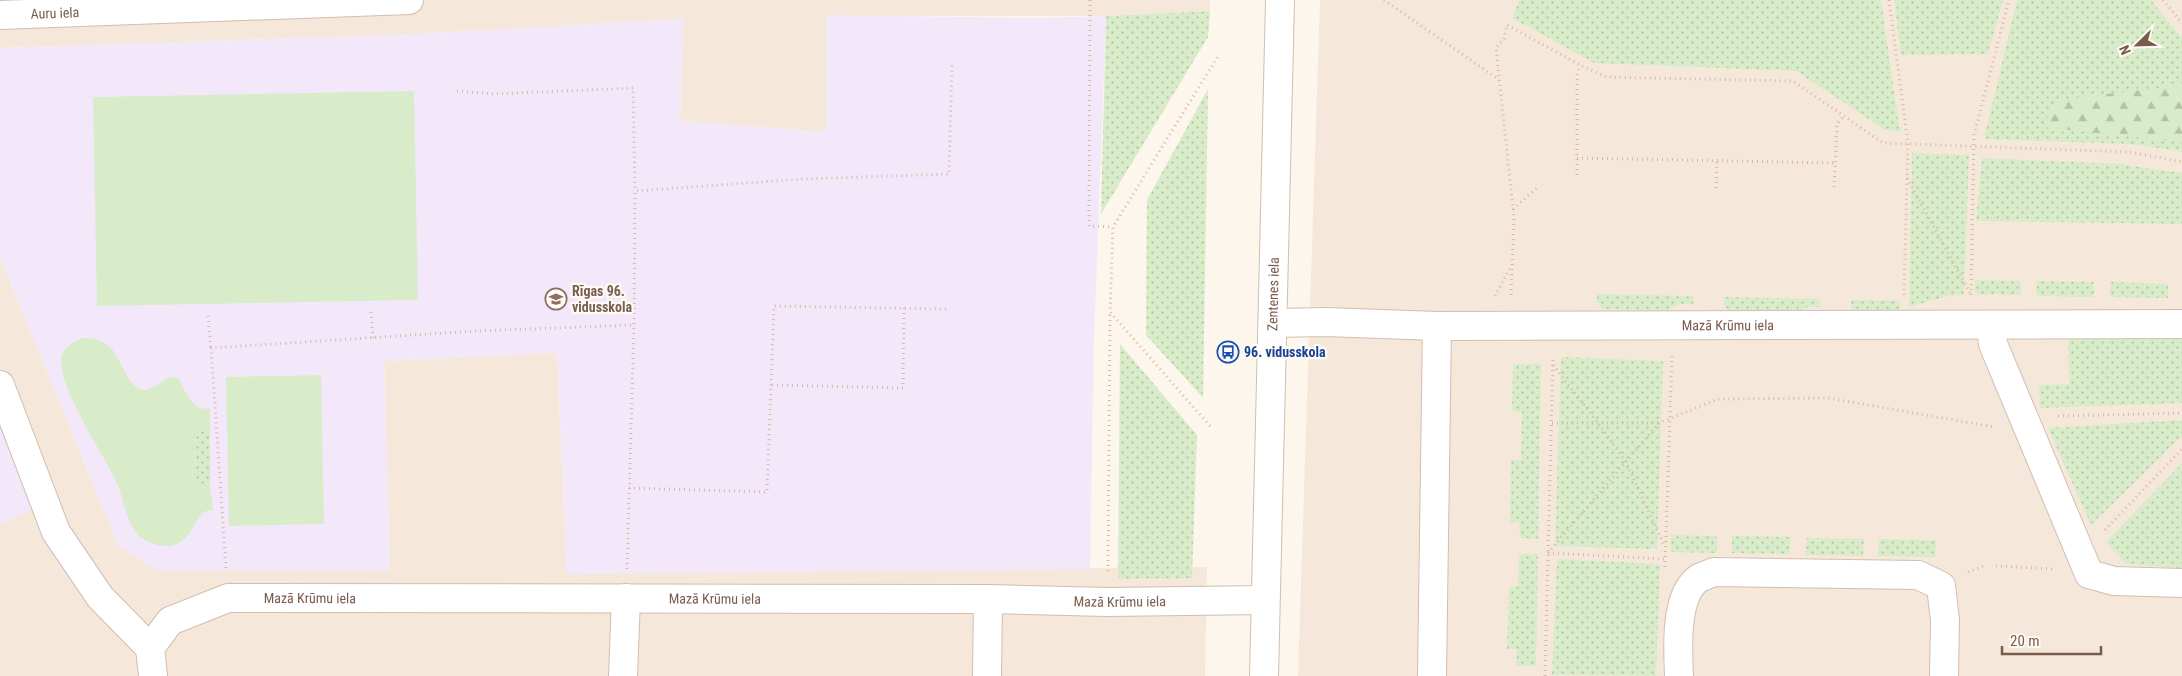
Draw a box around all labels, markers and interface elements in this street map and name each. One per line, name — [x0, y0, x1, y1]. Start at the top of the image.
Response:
street label: Auru iela — [30, 4, 80, 22]
north arrow — [2112, 20, 2162, 70]
text: N — [2116, 43, 2134, 57]
street label: Zentenes iela — [1264, 257, 1282, 331]
place label: Rīgas 96. vidusskola — [572, 283, 633, 315]
school or university icon: Rīgas 96. vidusskola — [544, 287, 568, 311]
street label: Mazā Krūmu iela — [1682, 317, 1774, 333]
bus stop icon: 96. vidusskola — [1216, 340, 1240, 364]
place label: 96. vidusskola — [1244, 344, 1326, 360]
street label: Mazā Krūmu iela — [264, 590, 356, 606]
street label: Mazā Krūmu iela — [669, 591, 761, 607]
street label: Mazā Krūmu iela — [1073, 593, 1166, 610]
scale bar — [2002, 624, 2101, 656]
text: 20 m — [2010, 632, 2040, 650]

